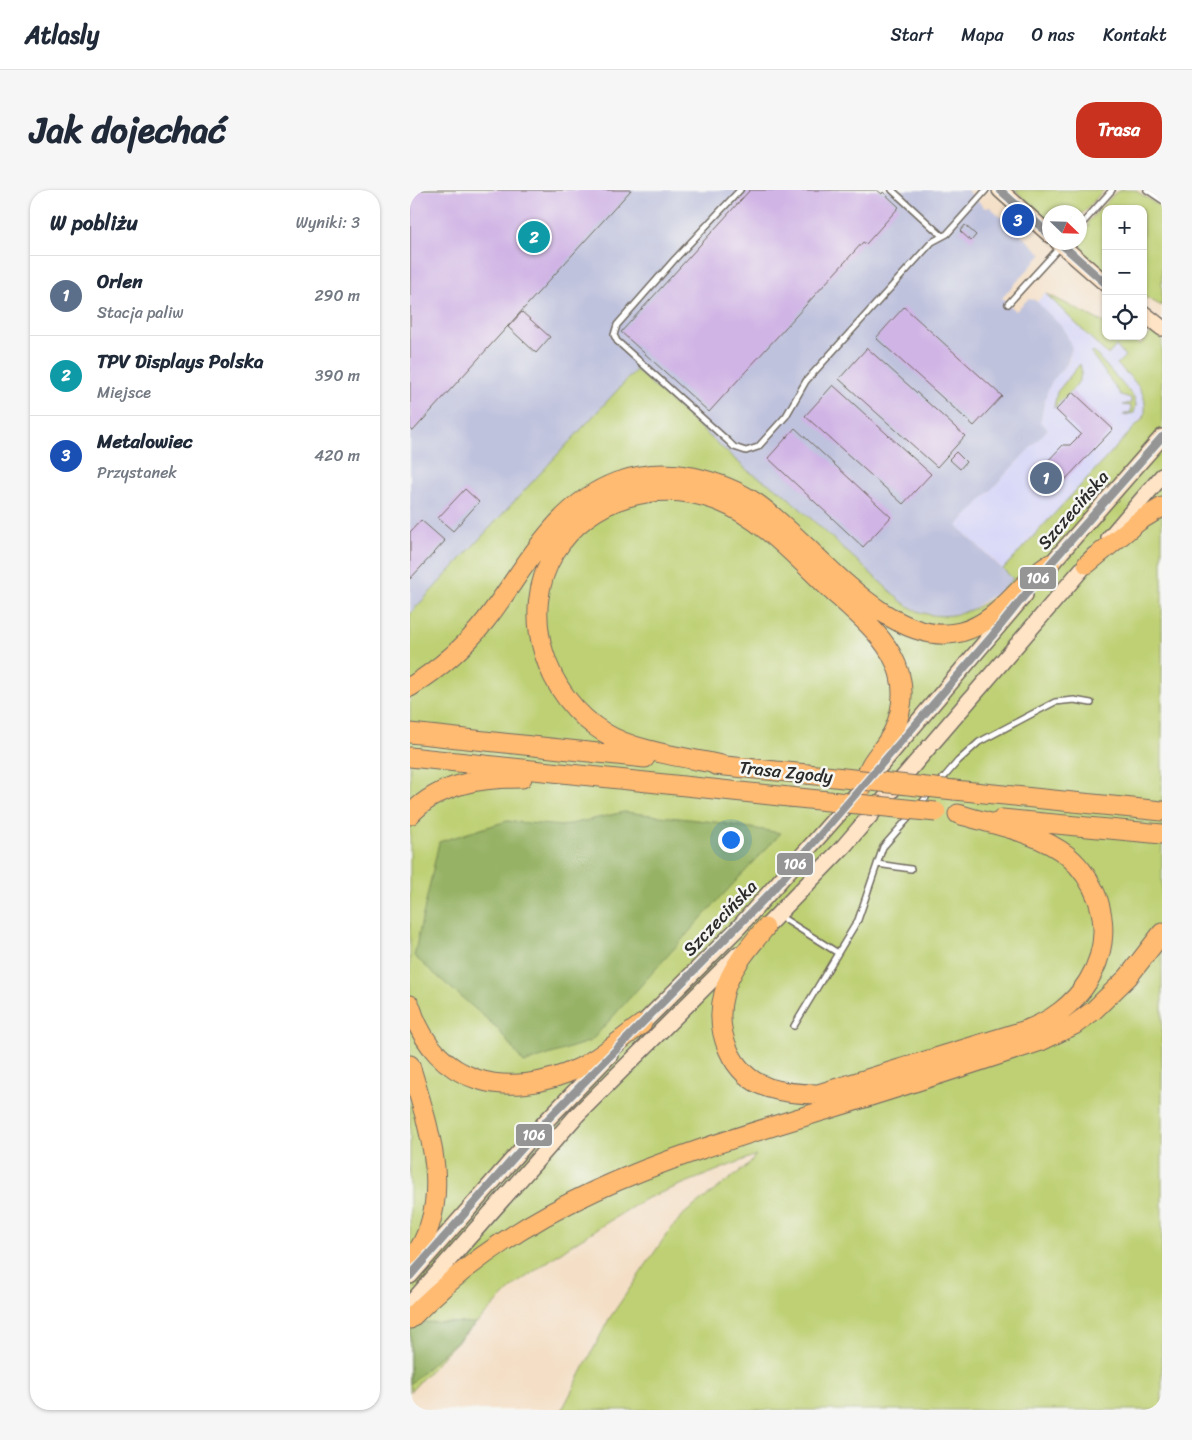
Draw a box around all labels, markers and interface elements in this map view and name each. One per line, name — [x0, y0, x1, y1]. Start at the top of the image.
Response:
text: Atlasly — [25, 14, 99, 56]
text: Start — [890, 19, 933, 51]
text: Mapa — [961, 19, 1004, 51]
text: O nas — [1032, 19, 1075, 51]
text: Kontakt — [1103, 19, 1167, 51]
text: Jak dojechać — [30, 99, 226, 161]
button: Trasa — [1076, 102, 1162, 158]
pin: 3 — [1002, 201, 1034, 239]
text: W pobliżu — [50, 204, 138, 242]
north arrow — [1042, 205, 1087, 250]
map controls — [1102, 205, 1147, 340]
button: + — [1102, 205, 1147, 250]
text: Wyniki: 3 — [296, 208, 360, 237]
pin: 2 — [518, 218, 550, 256]
button: − — [1102, 250, 1147, 295]
text: Orlen — [97, 265, 143, 298]
text: 1 — [63, 281, 69, 310]
text: 290 m — [314, 281, 360, 310]
button: locate — [1102, 295, 1147, 340]
text: Stacja paliw — [97, 298, 183, 327]
text: TPV Displays Polska — [97, 345, 264, 378]
text: 2 — [61, 361, 71, 390]
text: 390 m — [315, 361, 360, 390]
text: Miejsce — [97, 378, 151, 407]
text: Metalowiec — [97, 425, 193, 458]
text: 3 — [62, 441, 70, 470]
text: 420 m — [314, 441, 360, 470]
text: Przystanek — [97, 458, 177, 487]
pin: 1 — [1030, 459, 1062, 497]
street label: Szczecińska — [1029, 463, 1117, 557]
line badge: 106 — [1019, 566, 1057, 590]
text: 106 — [1027, 566, 1049, 591]
street label: Trasa Zgody — [738, 751, 835, 793]
your location — [718, 827, 744, 853]
line badge: 106 — [776, 852, 814, 876]
text: 106 — [784, 852, 806, 877]
street label: Szczecińska — [675, 872, 765, 964]
line badge: 106 — [515, 1123, 553, 1147]
text: 106 — [523, 1123, 545, 1148]

